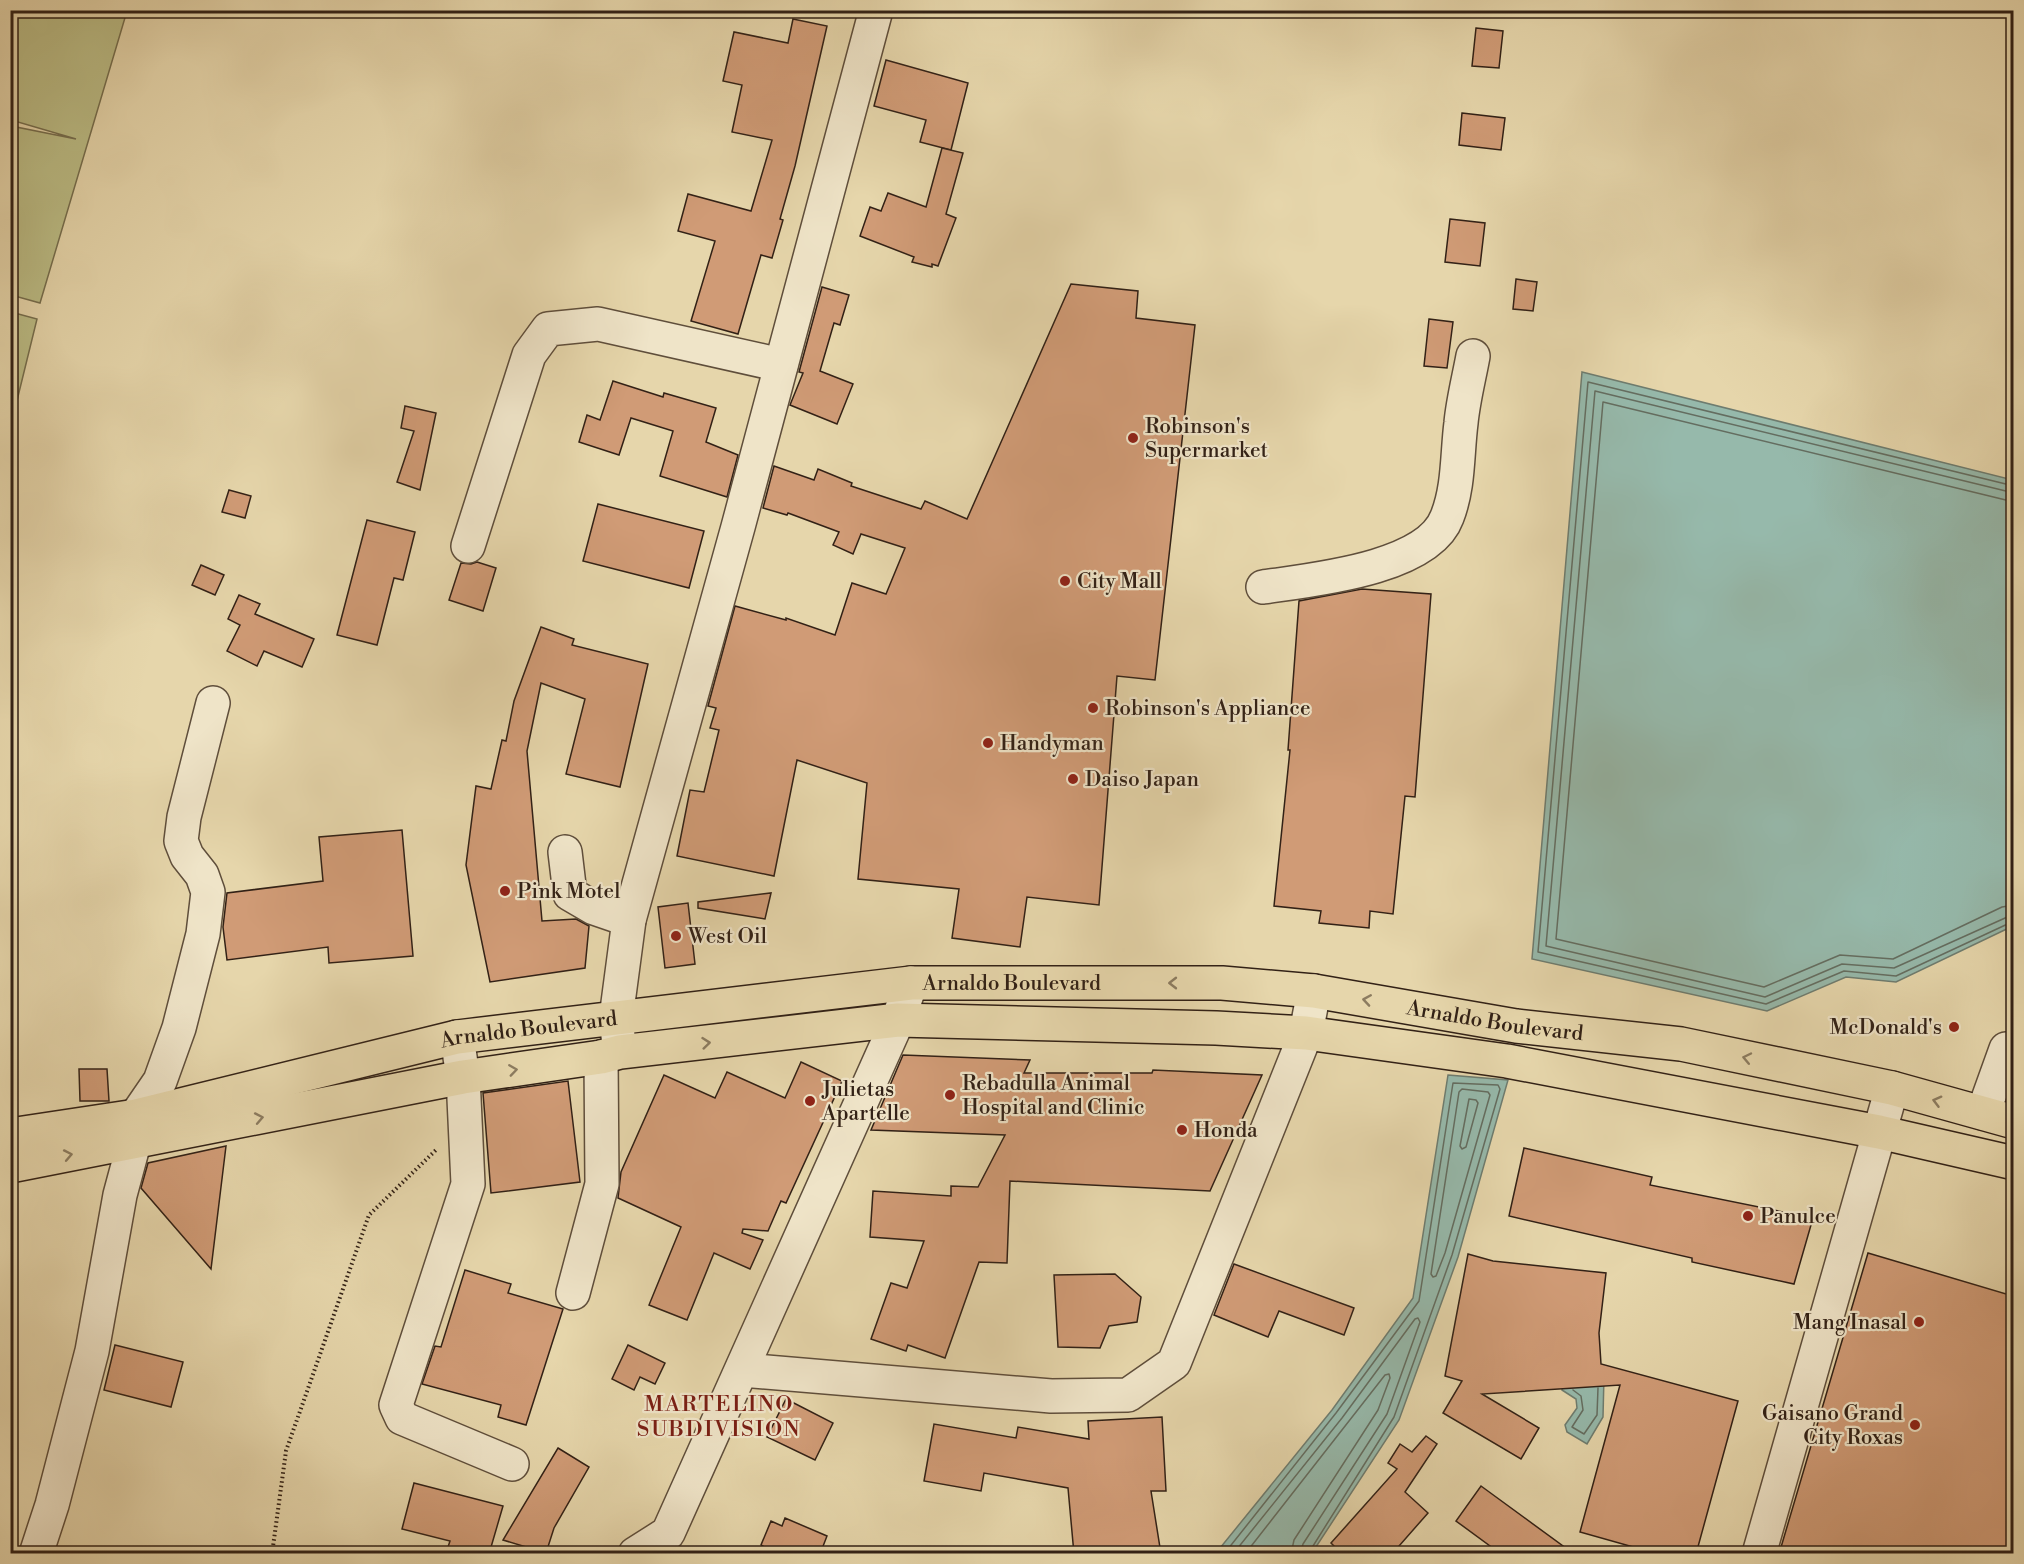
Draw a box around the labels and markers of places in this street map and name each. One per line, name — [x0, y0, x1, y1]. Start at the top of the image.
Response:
place label: Robinson's Supermarket — [1145, 414, 1268, 464]
marker: Robinson's Supermarket — [1126, 431, 1140, 445]
place label: City Mall — [1077, 569, 1162, 595]
marker: City Mall — [1058, 574, 1072, 588]
place label: Robinson's Appliance — [1105, 696, 1310, 722]
marker: Robinson's Appliance — [1086, 701, 1100, 715]
place label: Handyman — [1000, 731, 1104, 757]
marker: Handyman — [981, 736, 995, 750]
place label: Daiso Japan — [1085, 767, 1199, 793]
marker: Daiso Japan — [1066, 772, 1080, 786]
place label: Pink Motel — [517, 879, 620, 905]
marker: Pink Motel — [498, 884, 512, 898]
place label: West Oil — [687, 924, 767, 950]
marker: West Oil — [669, 929, 683, 943]
place label: McDonald's — [1830, 1015, 1942, 1041]
marker: McDonald's — [1947, 1020, 1961, 1034]
place label: Rebadulla Animal Hospital and Clinic — [962, 1071, 1145, 1121]
place label: Julietas Apartelle — [821, 1077, 910, 1127]
marker: Rebadulla Animal Hospital and Clinic — [943, 1088, 957, 1102]
marker: Julietas Apartelle — [803, 1094, 817, 1108]
place label: Honda — [1194, 1118, 1258, 1144]
marker: Honda — [1175, 1123, 1189, 1137]
place label: Panulce — [1760, 1204, 1836, 1230]
marker: Panulce — [1741, 1209, 1755, 1223]
place label: Mang Inasal — [1793, 1310, 1907, 1336]
marker: Mang Inasal — [1912, 1315, 1926, 1329]
place label: Gaisano Grand City Roxas — [1762, 1401, 1903, 1451]
marker: Gaisano Grand City Roxas — [1908, 1418, 1922, 1432]

